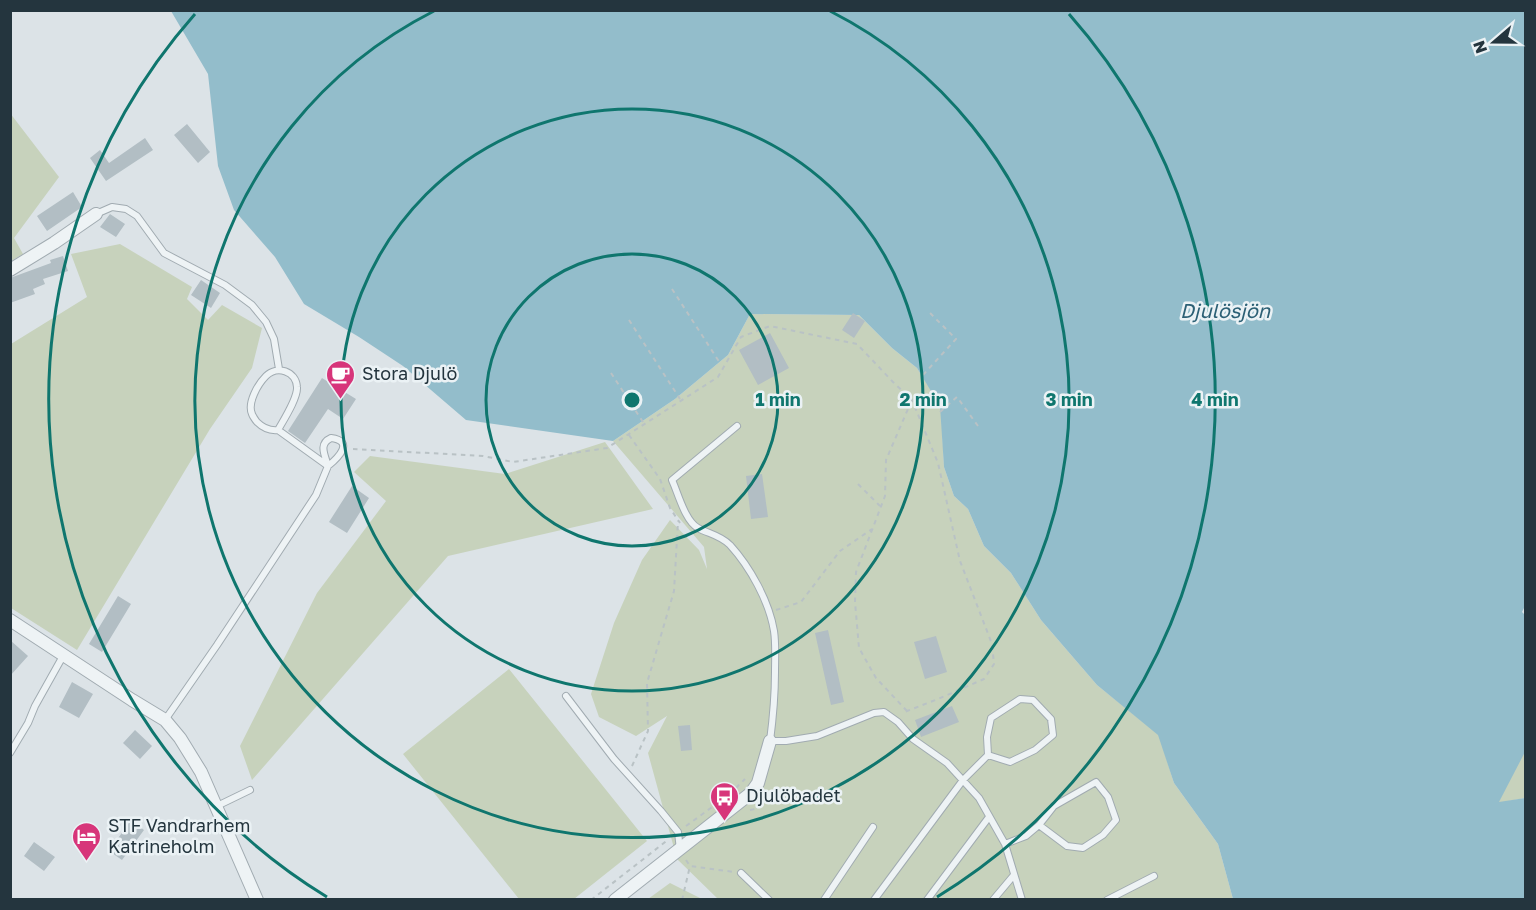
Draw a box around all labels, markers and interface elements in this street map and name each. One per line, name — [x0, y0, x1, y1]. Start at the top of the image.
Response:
north arrow — [1464, 12, 1524, 72]
text: N — [1468, 38, 1491, 56]
water label: Djulösjön — [1180, 298, 1271, 323]
cafe icon: Stora Djulö — [325, 358, 357, 400]
place label: Stora Djulö — [362, 362, 457, 384]
text: 1 min — [755, 388, 801, 410]
text: 2 min — [899, 388, 947, 410]
text: 3 min — [1045, 388, 1093, 410]
text: 4 min — [1191, 388, 1239, 410]
centre of rings — [622, 390, 642, 410]
bus stop icon: Djulöbadet — [709, 780, 741, 822]
place label: Djulöbadet — [746, 784, 841, 806]
place label: STF Vandrarhem Katrineholm — [108, 814, 250, 857]
hotel icon: STF Vandrarhem Katrineholm — [71, 820, 103, 862]

